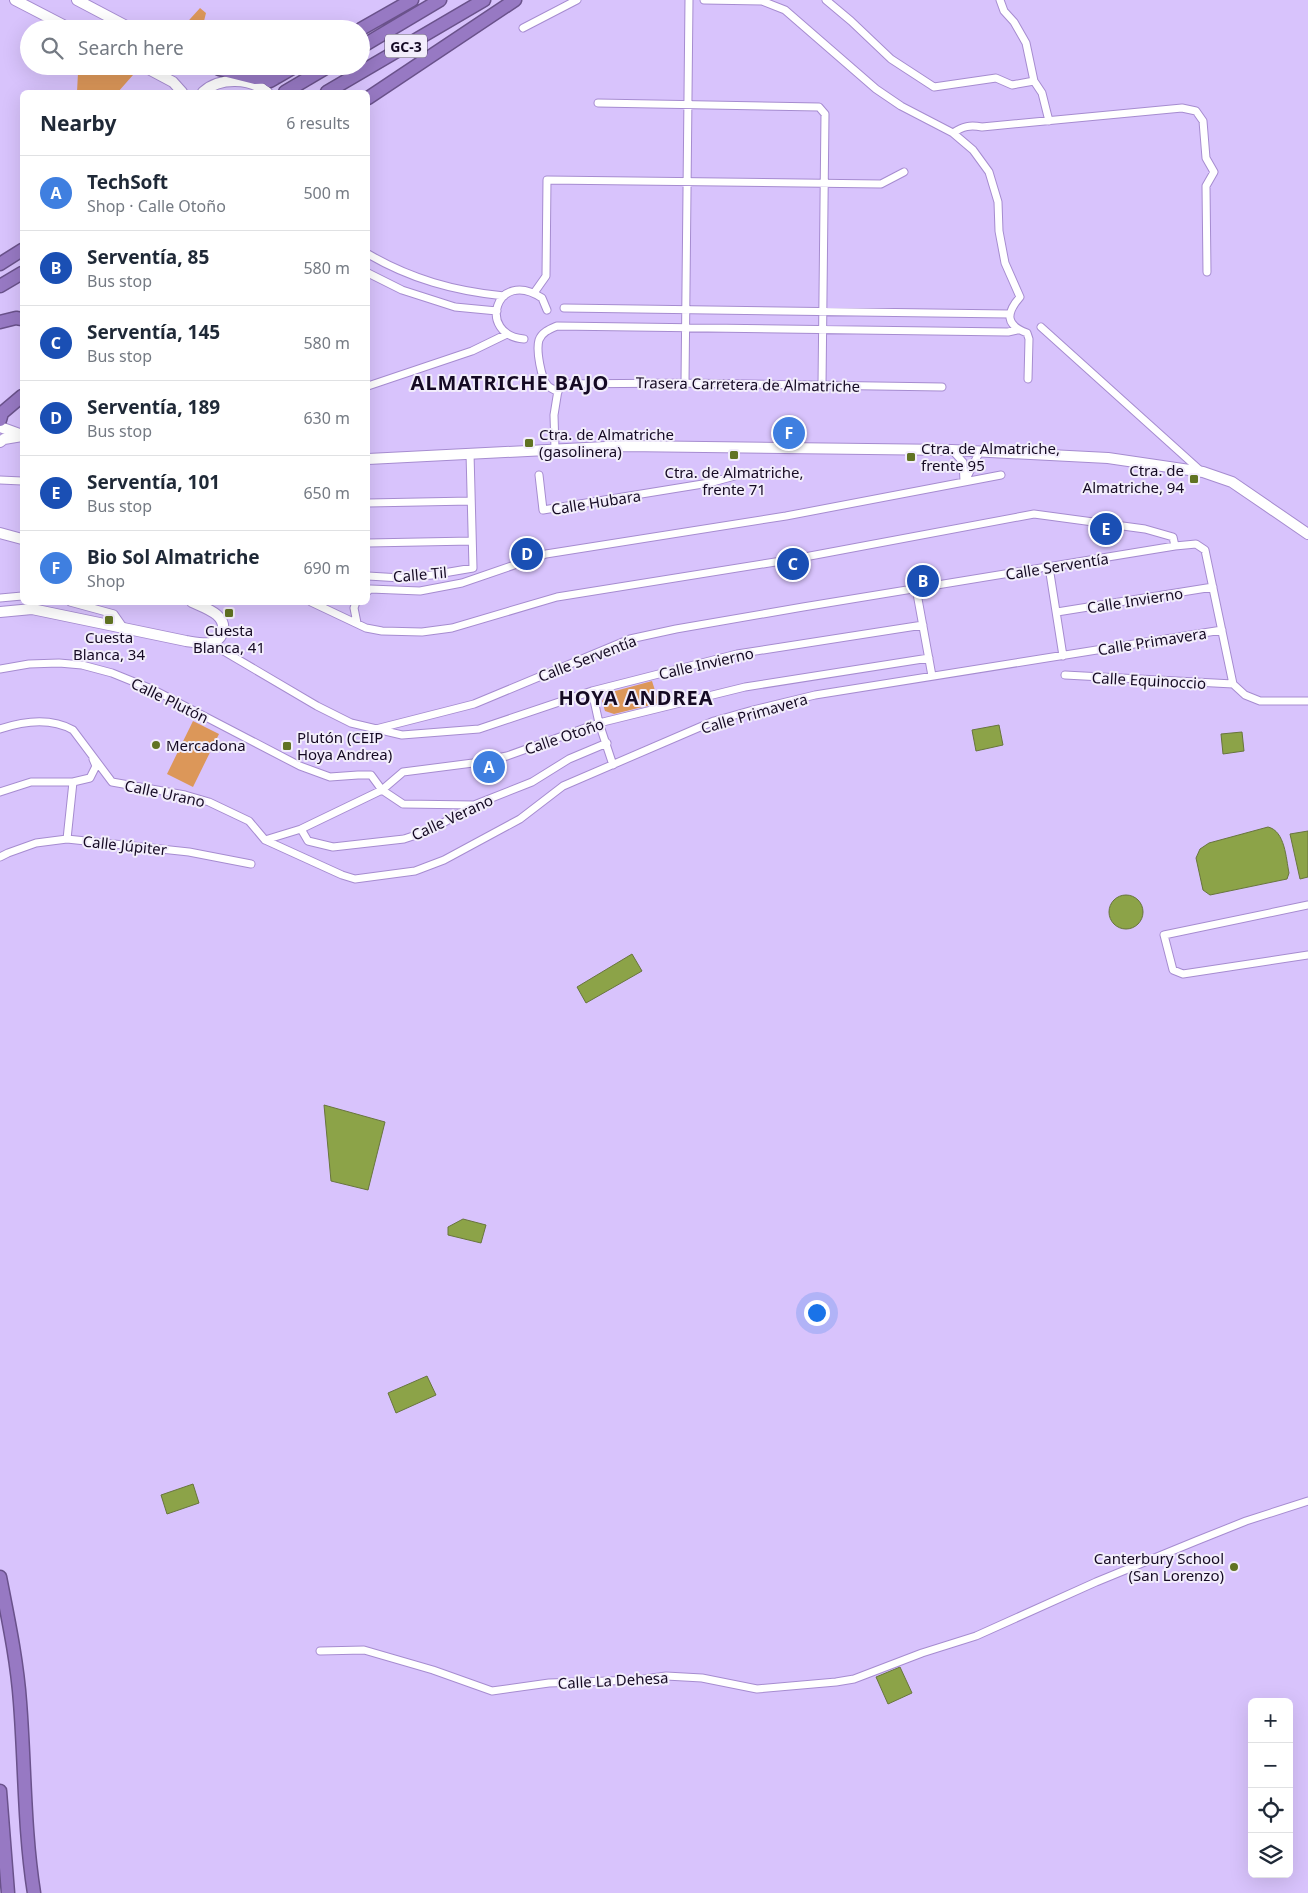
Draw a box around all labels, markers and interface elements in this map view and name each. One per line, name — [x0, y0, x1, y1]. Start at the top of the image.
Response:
search box — [20, 20, 370, 75]
icon: search — [38, 34, 66, 62]
road number: GC-3 — [385, 34, 427, 58]
text: Search here — [78, 35, 184, 61]
text: Nearby — [40, 109, 116, 137]
text: 6 results — [286, 112, 350, 134]
text: TechSoft — [87, 169, 168, 195]
text: A — [50, 182, 62, 204]
text: 500 m — [303, 182, 350, 204]
text: Shop · Calle Otoño — [87, 195, 226, 217]
text: Serventía, 85 — [87, 244, 209, 270]
text: B — [51, 257, 61, 279]
text: 580 m — [303, 257, 350, 279]
text: Bus stop — [87, 270, 152, 292]
text: Serventía, 145 — [87, 319, 220, 345]
text: C — [51, 332, 61, 354]
text: 580 m — [303, 332, 350, 354]
text: Bus stop — [87, 345, 152, 367]
district label: ALMATRICHE BAJO — [411, 369, 609, 396]
street label: Trasera Carretera de Almatriche — [636, 372, 860, 396]
text: Serventía, 189 — [87, 394, 220, 420]
text: D — [50, 407, 62, 429]
text: 630 m — [303, 407, 350, 429]
pin: F — [773, 414, 805, 452]
text: Bus stop — [87, 420, 152, 442]
place label: Ctra. de Almatriche (gasolinera) — [539, 424, 674, 461]
marker: Ctra. de Almatriche (gasolinera) — [523, 437, 535, 449]
place label: Ctra. de Almatriche, frente 95 — [921, 438, 1060, 475]
marker: Ctra. de Almatriche, frente 71 — [728, 449, 740, 461]
marker: Ctra. de Almatriche, frente 95 — [905, 451, 917, 463]
place label: Ctra. de Almatriche, 94 — [1083, 460, 1184, 497]
place label: Ctra. de Almatriche, frente 71 — [664, 462, 804, 499]
text: Serventía, 101 — [87, 469, 220, 495]
marker: Ctra. de Almatriche, 94 — [1188, 473, 1200, 485]
text: E — [52, 482, 60, 504]
text: 650 m — [303, 482, 350, 504]
street label: Calle Hubara — [550, 485, 642, 519]
text: Bus stop — [87, 495, 152, 517]
pin: E — [1090, 510, 1122, 548]
pin: D — [511, 535, 543, 573]
text: Bio Sol Almatriche — [87, 544, 260, 570]
pin: C — [777, 545, 809, 583]
street label: Calle Serventía — [1004, 548, 1110, 584]
text: F — [52, 557, 60, 579]
text: 690 m — [303, 557, 350, 579]
street label: Calle Til — [392, 562, 448, 586]
pin: B — [907, 562, 939, 600]
text: Shop — [87, 570, 125, 592]
street label: Calle Invierno — [1086, 583, 1184, 617]
marker: Cuesta Blanca, 41 — [223, 607, 235, 619]
marker: Cuesta Blanca, 34 — [103, 614, 115, 626]
place label: Cuesta Blanca, 41 — [193, 620, 265, 657]
street label: Calle Primavera — [1096, 623, 1208, 659]
place label: Cuesta Blanca, 34 — [73, 627, 145, 664]
street label: Calle Serventía — [535, 630, 639, 686]
street label: Calle Invierno — [657, 642, 755, 684]
street label: Calle Equinoccio — [1091, 667, 1207, 693]
street label: Calle Plutón — [128, 673, 212, 727]
district label: HOYA ANDREA — [558, 684, 714, 711]
street label: Calle Primavera — [698, 688, 810, 738]
street label: Calle Otoño — [522, 713, 606, 759]
place label: Plutón (CEIP Hoya Andrea) — [297, 727, 392, 764]
place label: Mercadona — [166, 735, 246, 755]
marker: Mercadona — [150, 739, 162, 751]
marker: Plutón (CEIP Hoya Andrea) — [281, 740, 293, 752]
pin: A — [473, 748, 505, 786]
street label: Calle Urano — [123, 775, 207, 811]
street label: Calle Verano — [408, 789, 496, 845]
street label: Calle Júpiter — [82, 831, 168, 859]
your location — [804, 1300, 830, 1326]
place label: Canterbury School (San Lorenzo) — [1094, 1548, 1224, 1585]
marker: Canterbury School (San Lorenzo) — [1228, 1561, 1240, 1573]
street label: Calle La Dehesa — [557, 1667, 669, 1693]
map controls — [1248, 1698, 1293, 1878]
button: + — [1248, 1698, 1293, 1743]
button: − — [1248, 1743, 1293, 1788]
button: locate — [1248, 1788, 1293, 1833]
button: layers — [1248, 1833, 1293, 1878]

